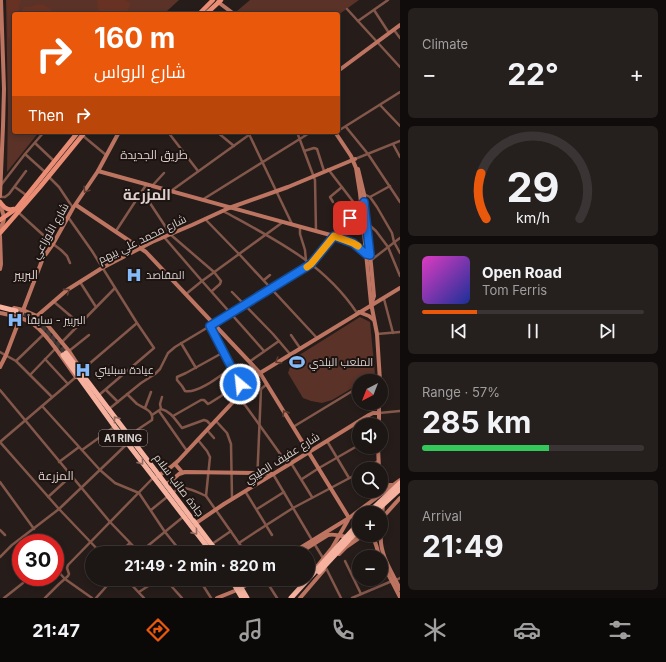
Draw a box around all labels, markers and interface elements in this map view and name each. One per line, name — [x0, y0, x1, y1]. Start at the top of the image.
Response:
text: 160 m — [94, 21, 175, 55]
icon: right — [28, 28, 80, 80]
text: Climate — [422, 36, 468, 52]
text: 22° — [507, 56, 559, 92]
text: شارع الرواس — [94, 61, 186, 82]
text: − — [422, 61, 437, 87]
text: + — [629, 61, 644, 87]
icon: right — [72, 104, 94, 126]
text: Then — [28, 106, 64, 125]
district label: طريق الجديدة — [120, 147, 188, 162]
text: 29 — [506, 162, 560, 212]
district label: المزرعة — [123, 185, 171, 204]
one-way arrow — [83, 186, 90, 193]
street label: شارع الأوزاعي — [28, 200, 73, 263]
pin — [333, 201, 367, 235]
icon: arrive — [339, 207, 361, 229]
text: km/h — [516, 209, 550, 226]
street label: شارع محمد علي بيهم — [96, 212, 189, 268]
text: Open Road — [482, 263, 562, 282]
hospital icon: المقاصد — [125, 266, 143, 284]
district label: البربير — [13, 267, 38, 282]
place label: المقاصد — [146, 268, 185, 282]
text: Tom Ferris — [482, 282, 547, 298]
one-way arrow — [62, 289, 69, 296]
hospital icon: البربير - سابقاً — [6, 311, 24, 329]
place label: البربير - سابقاً — [27, 313, 86, 327]
icon: previous — [448, 320, 470, 342]
icon: pause — [522, 320, 544, 342]
icon: next — [596, 320, 618, 342]
sports icon: الملعب البلدي — [288, 353, 306, 371]
place label: الملعب البلدي — [309, 355, 373, 371]
one-way arrow — [275, 357, 282, 364]
hospital icon: عيادة سبليني — [74, 361, 92, 379]
place label: عيادة سبليني — [95, 363, 154, 379]
position arrow — [219, 363, 261, 405]
north arrow — [352, 374, 388, 410]
map controls — [352, 374, 388, 586]
text: Range · 57% — [422, 384, 500, 400]
text: 285 km — [422, 404, 531, 440]
one-way arrow — [282, 410, 289, 417]
one-way arrow — [114, 416, 121, 423]
button: sound — [352, 418, 388, 454]
street label: شارع عفيف الطيبي — [242, 429, 323, 488]
road number: A1 RING — [99, 430, 147, 446]
street label: جادة صائب سلام — [150, 451, 207, 520]
one-way arrow — [137, 458, 144, 465]
button: search — [352, 462, 388, 498]
district label: المزرعة — [38, 468, 74, 483]
button: + — [352, 506, 388, 542]
text: Arrival — [422, 508, 462, 524]
one-way arrow — [190, 527, 197, 534]
text: 21:49 — [422, 528, 504, 564]
speed limit sign: 30 — [12, 534, 64, 586]
button: − — [352, 550, 388, 586]
text: 21:49 · 2 min · 820 m — [124, 556, 276, 575]
icon: directions — [144, 616, 172, 644]
icon: music — [237, 616, 265, 644]
icon: phone — [329, 616, 357, 644]
icon: climate — [421, 616, 449, 644]
icon: car — [513, 616, 541, 644]
icon: filters — [606, 616, 634, 644]
text: 21:47 — [32, 620, 80, 641]

